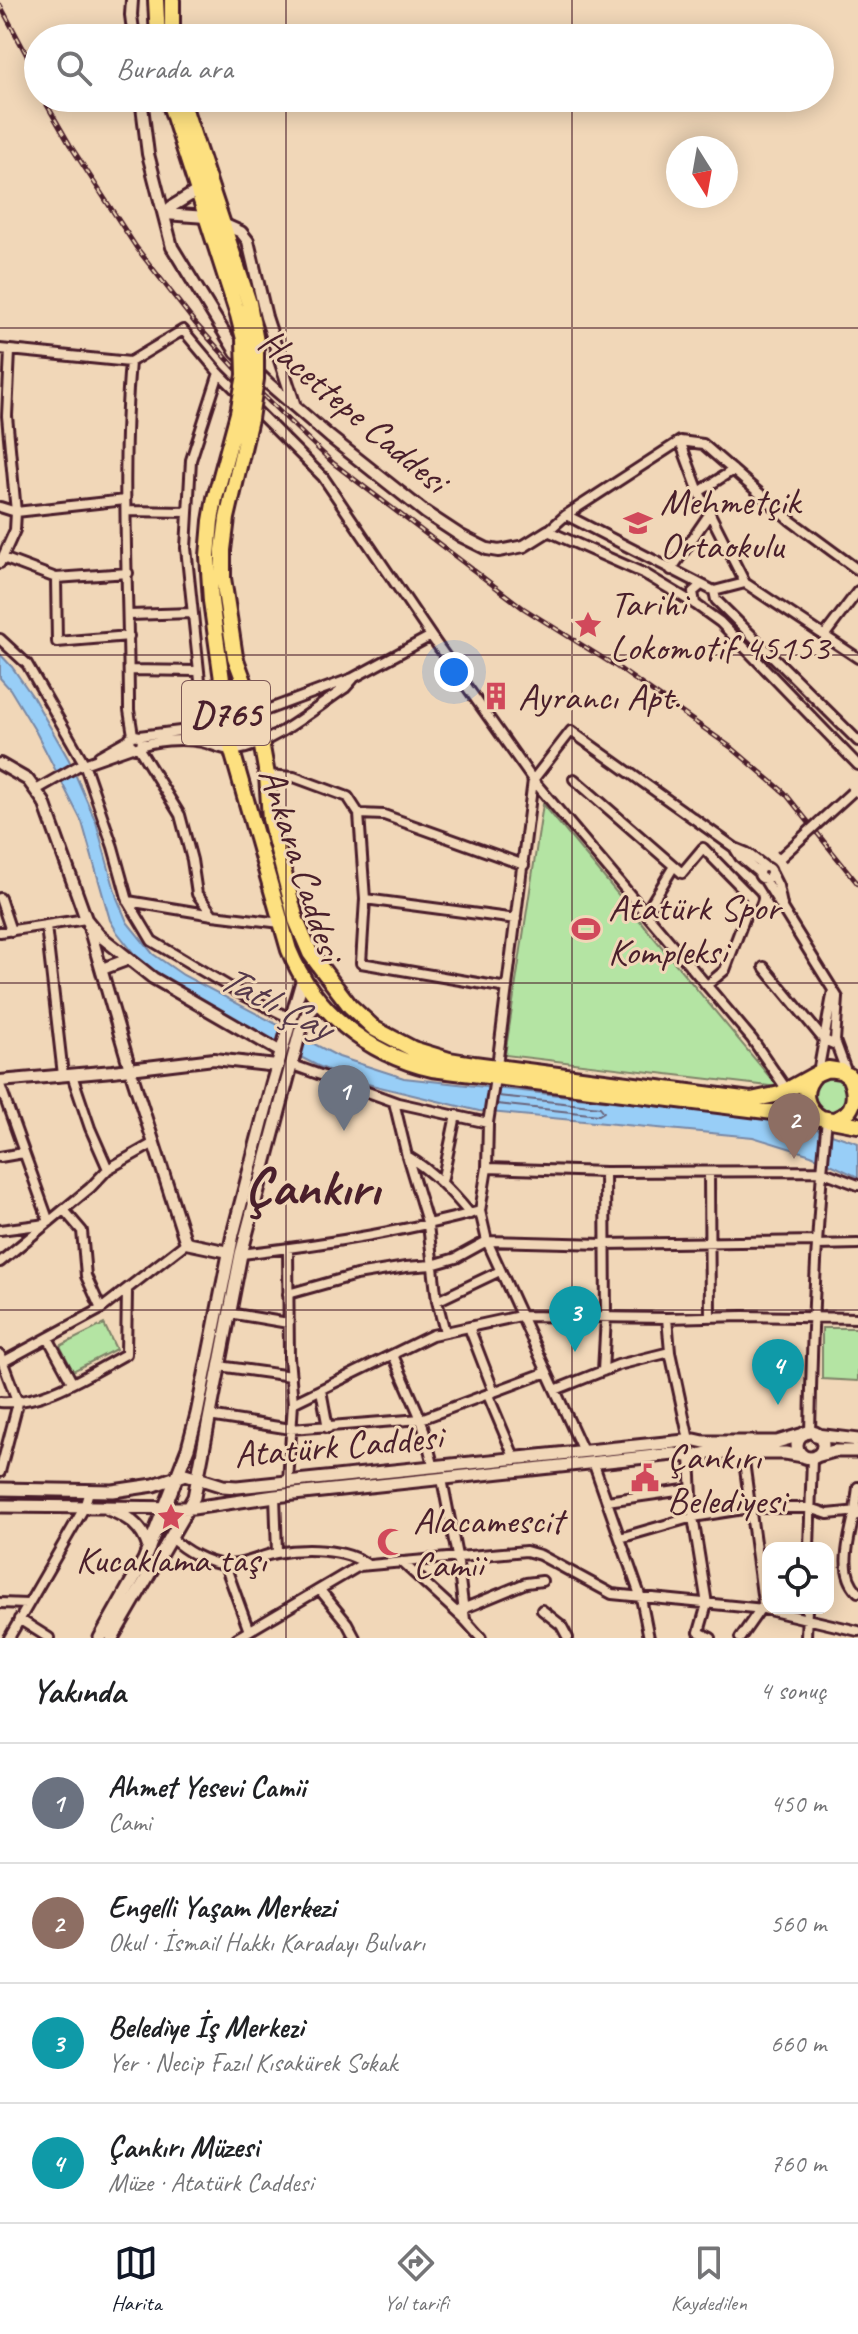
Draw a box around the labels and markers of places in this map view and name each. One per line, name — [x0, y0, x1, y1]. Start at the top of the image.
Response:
place label: Mehmetçik Ortaokulu — [660, 478, 803, 569]
school or university icon: Mehmetçik Ortaokulu — [623, 508, 653, 538]
place label: Tarihi Lokomotif 45153 — [610, 580, 832, 671]
place icon: Tarihi Lokomotif 45153 — [573, 610, 603, 640]
place label: Ayrancı Apt. — [518, 673, 681, 720]
building icon: Ayrancı Apt. — [481, 681, 511, 711]
place label: Atatürk Spor Kompleksi — [608, 884, 784, 975]
sports icon: Atatürk Spor Kompleksi — [571, 914, 601, 944]
pin: 1 — [318, 1065, 370, 1131]
pin: 2 — [768, 1093, 820, 1159]
pin: 3 — [549, 1286, 601, 1352]
pin: 4 — [752, 1339, 804, 1405]
place label: Çankırı Belediyesi — [667, 1433, 790, 1524]
public building icon: Çankırı Belediyesi — [630, 1463, 660, 1493]
place label: Alacamescit Camii — [413, 1497, 569, 1588]
place icon: Kucaklama taşı — [156, 1502, 186, 1532]
mosque icon: Alacamescit Camii — [376, 1527, 406, 1557]
place label: Kucaklama taşı — [76, 1536, 268, 1583]

